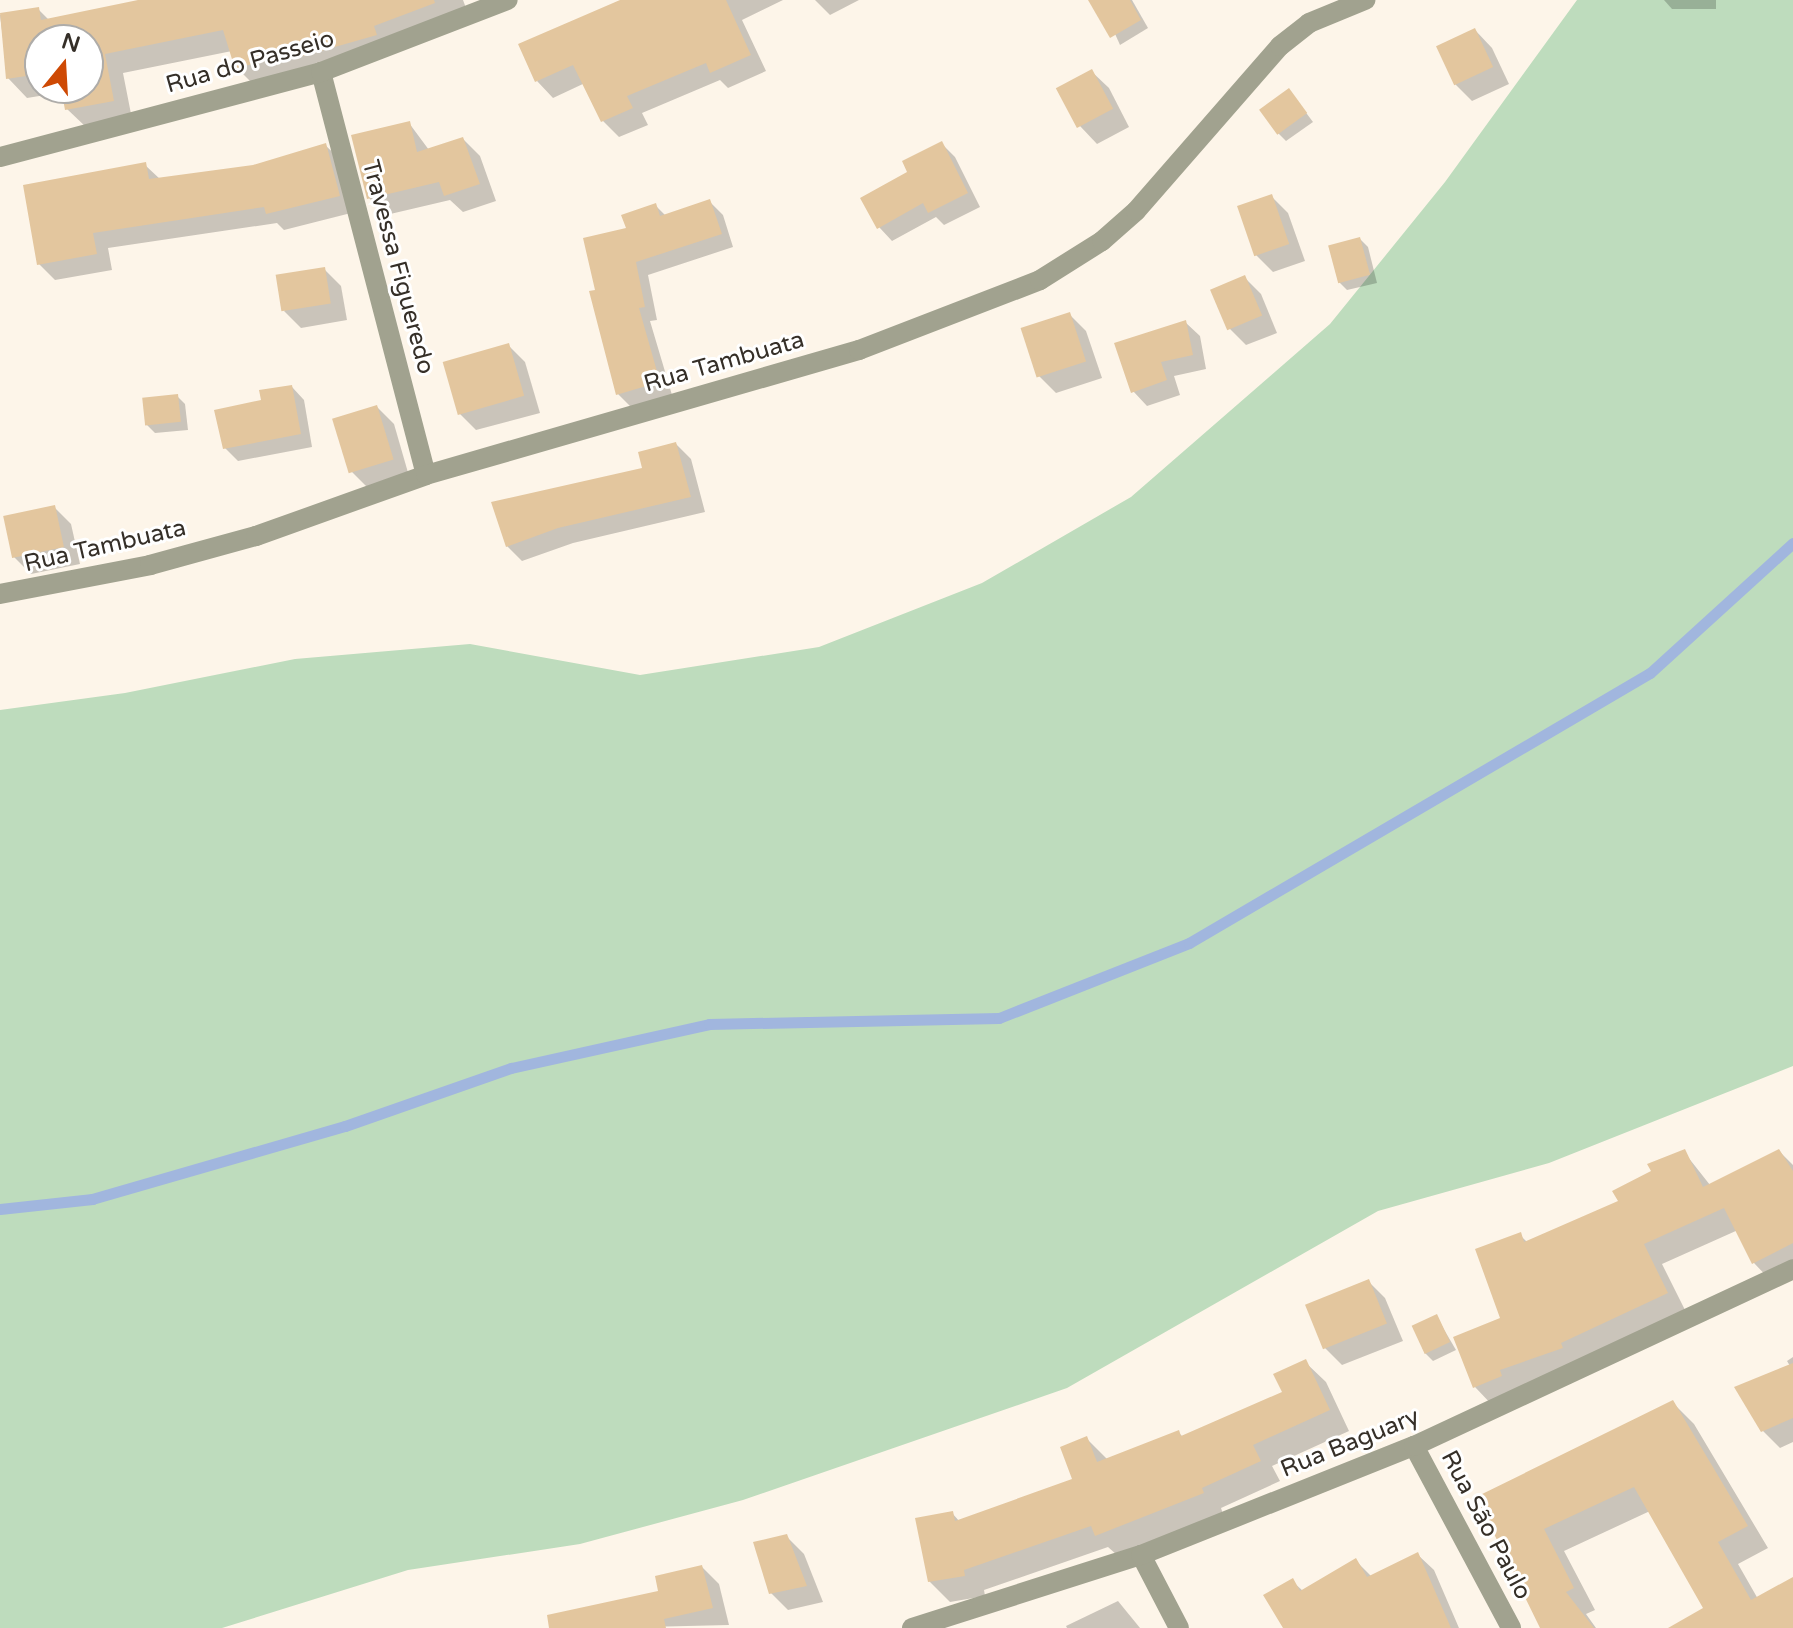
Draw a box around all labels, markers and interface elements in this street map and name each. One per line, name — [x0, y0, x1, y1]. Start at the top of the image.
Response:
north arrow — [24, 24, 104, 104]
street label: Rua do Passeio — [163, 24, 337, 100]
text: N — [58, 28, 83, 58]
street label: Travessa Figueredo — [356, 157, 440, 377]
street label: Rua Tambuata — [641, 325, 807, 399]
street label: Rua Tambuata — [21, 513, 189, 579]
street label: Rua Baguary — [1277, 1402, 1423, 1484]
street label: Rua São Paulo — [1435, 1446, 1537, 1604]

